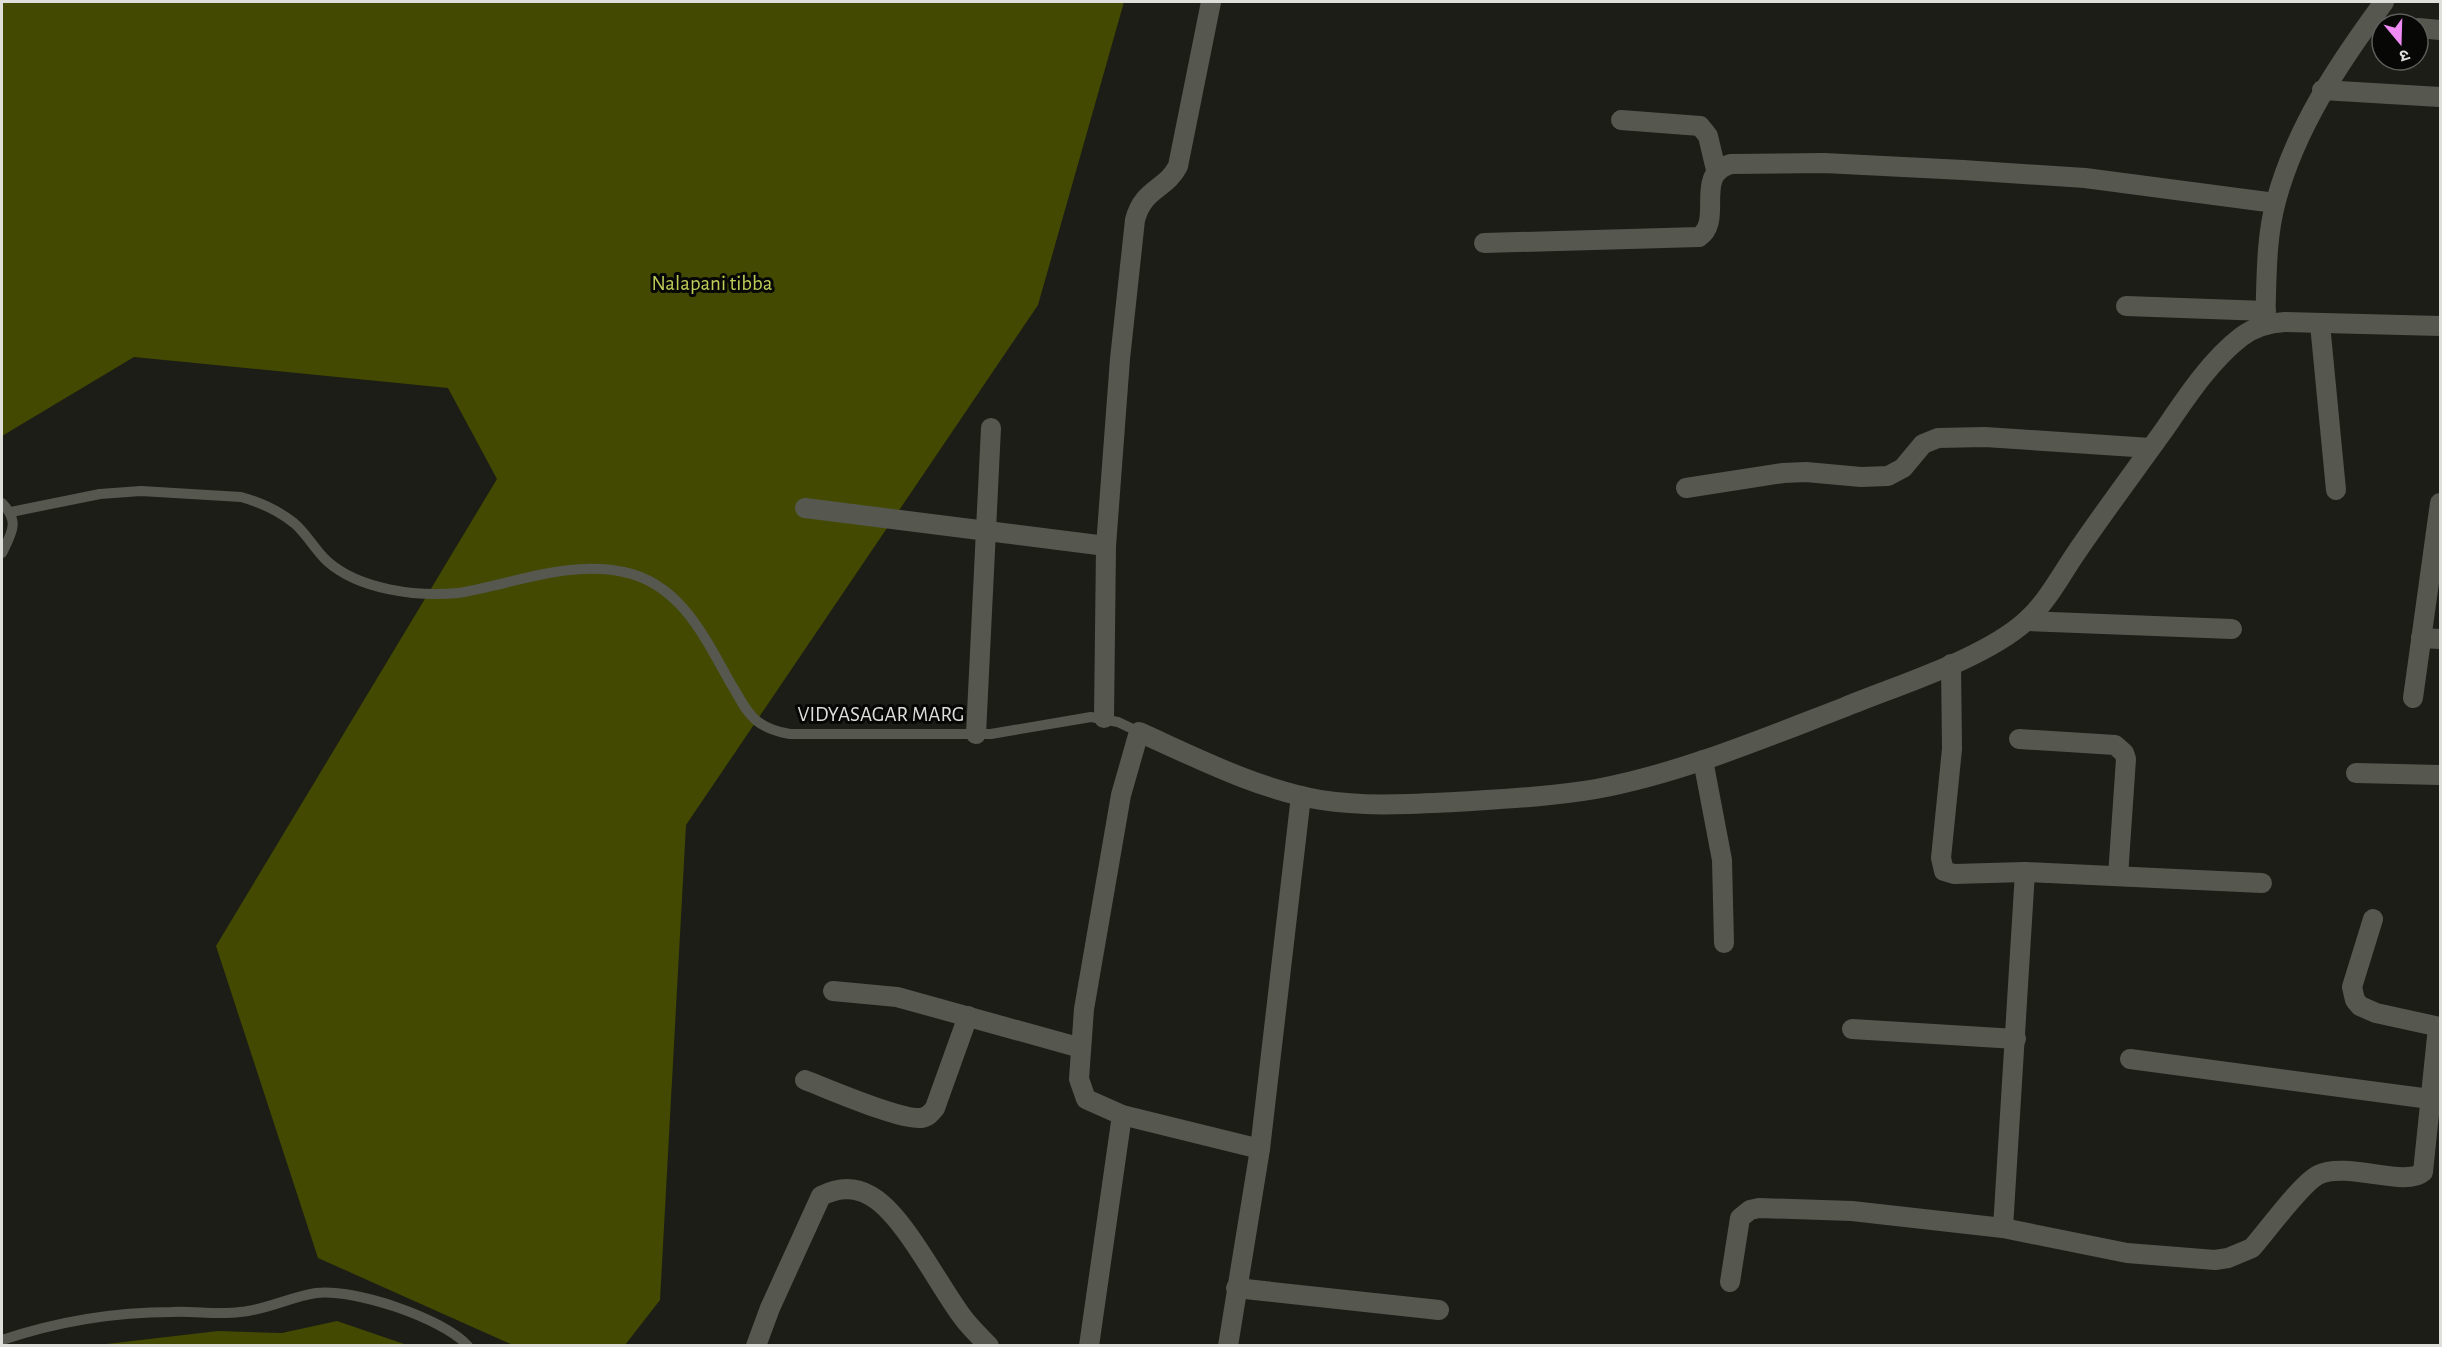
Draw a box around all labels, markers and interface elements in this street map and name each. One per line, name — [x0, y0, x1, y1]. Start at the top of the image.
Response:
north arrow — [2370, 12, 2430, 72]
text: उ — [2397, 46, 2412, 65]
park label: Nalapani tibba — [651, 273, 773, 294]
street label: VIDYASAGAR MARG — [798, 704, 964, 725]

